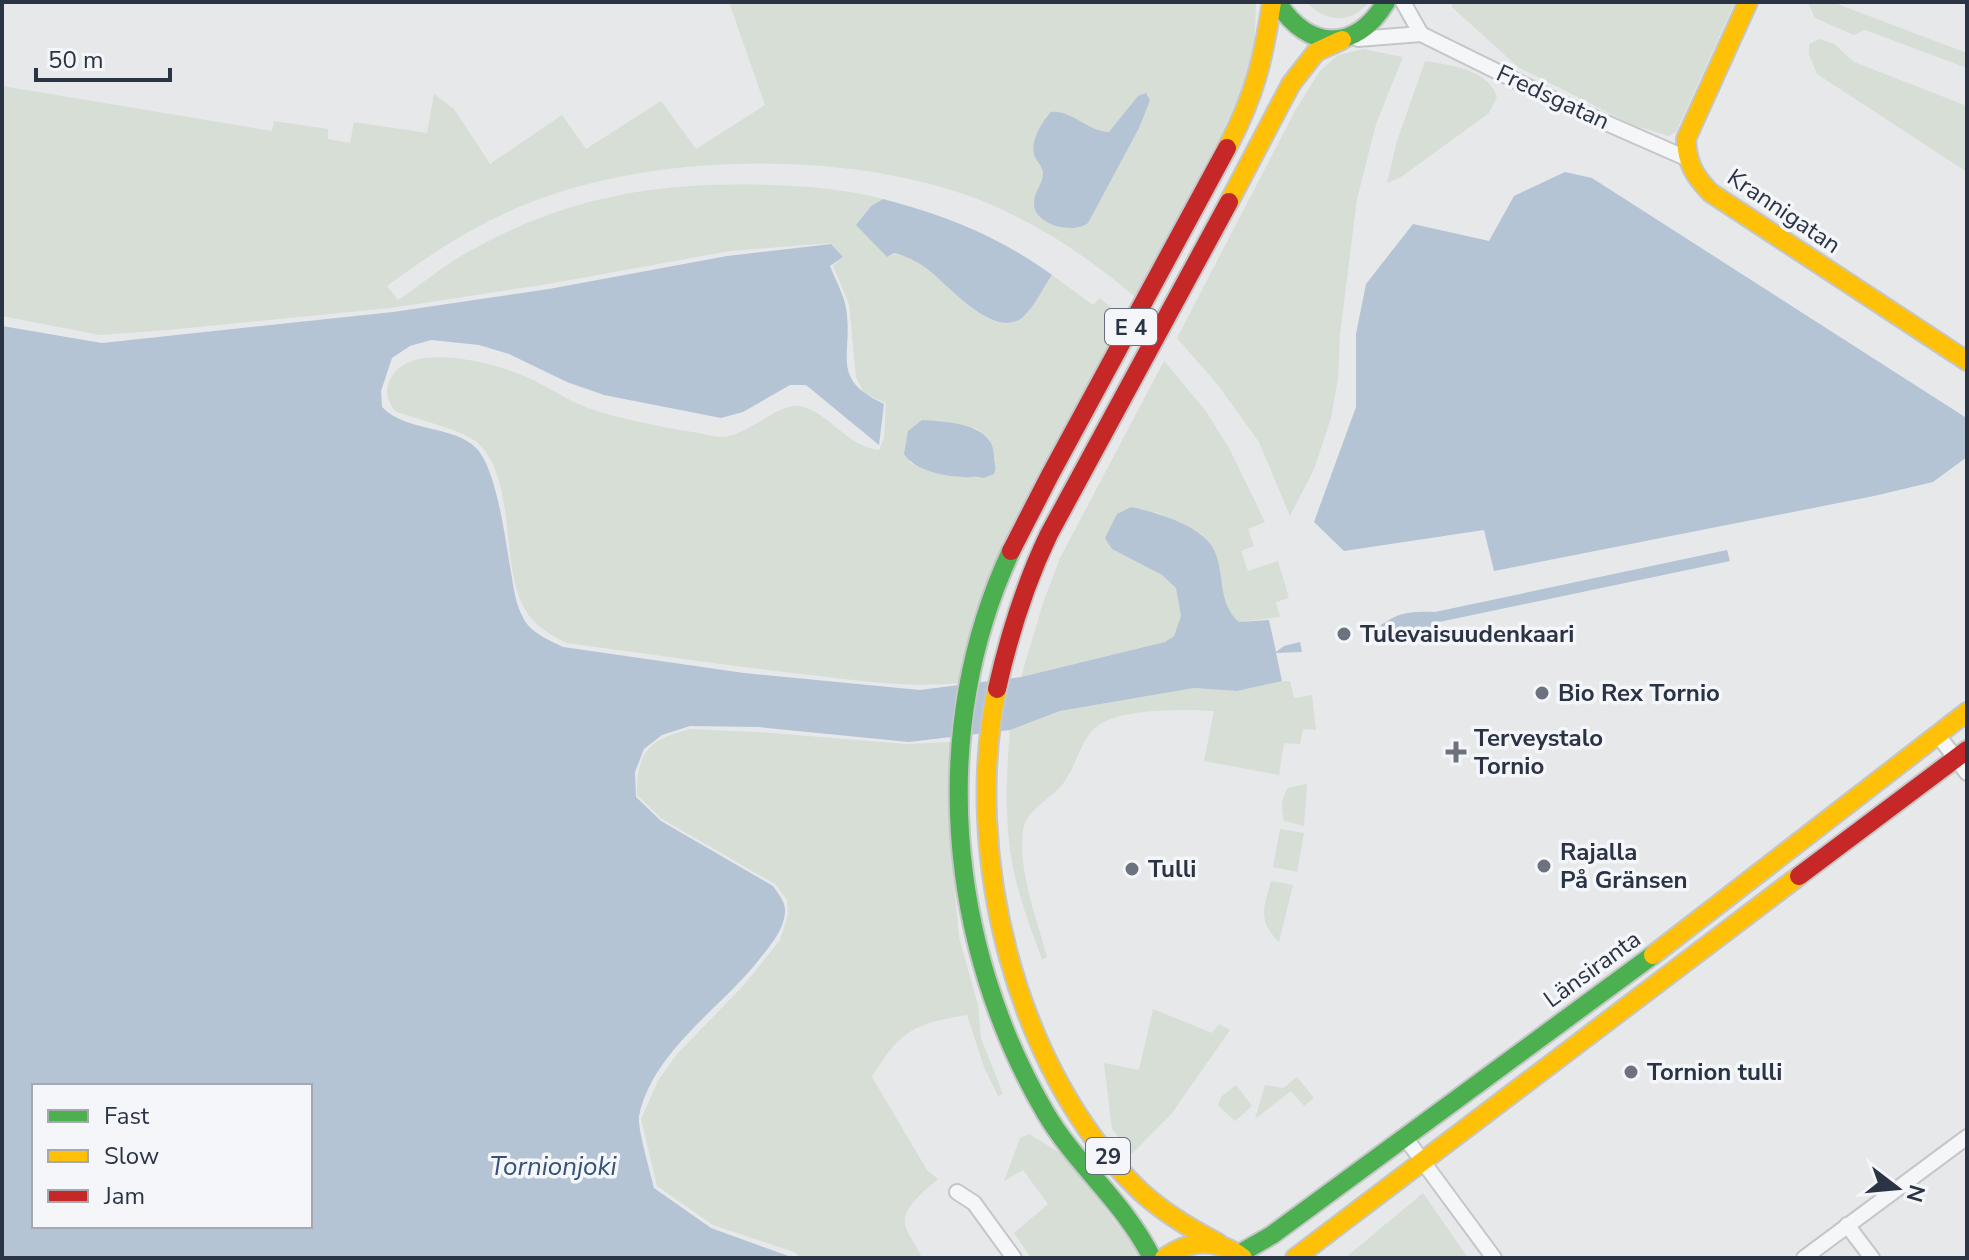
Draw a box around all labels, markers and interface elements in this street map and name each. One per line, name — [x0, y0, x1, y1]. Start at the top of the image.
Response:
scale bar — [36, 32, 170, 82]
text: 50 m — [48, 44, 104, 76]
street label: Fredsgatan — [1491, 57, 1615, 137]
street label: Krannigatan — [1721, 161, 1847, 261]
road number: E 4 — [1105, 309, 1157, 345]
place label: Tulevaisuudenkaari — [1360, 618, 1575, 650]
marker: Tulevaisuudenkaari — [1335, 625, 1353, 643]
place label: Bio Rex Tornio — [1558, 677, 1720, 709]
marker: Bio Rex Tornio — [1533, 684, 1551, 702]
place label: Terveystalo Tornio — [1474, 722, 1603, 782]
marker: Terveystalo Tornio — [1445, 741, 1467, 763]
place label: Rajalla På Gränsen — [1560, 836, 1688, 896]
place label: Tulli — [1148, 853, 1196, 885]
marker: Rajalla På Gränsen — [1535, 857, 1553, 875]
marker: Tulli — [1123, 860, 1141, 878]
street label: Länsiranta — [1537, 923, 1647, 1015]
place label: Tornion tulli — [1647, 1056, 1782, 1088]
marker: Tornion tulli — [1622, 1063, 1640, 1081]
legend — [32, 1084, 312, 1228]
text: Fast — [104, 1100, 150, 1132]
road number: 29 — [1086, 1138, 1130, 1174]
text: Slow — [104, 1140, 159, 1172]
north arrow — [1857, 1148, 1937, 1228]
water label: Tornionjoki — [489, 1149, 618, 1184]
text: Jam — [103, 1180, 145, 1212]
text: N — [1899, 1181, 1932, 1205]

